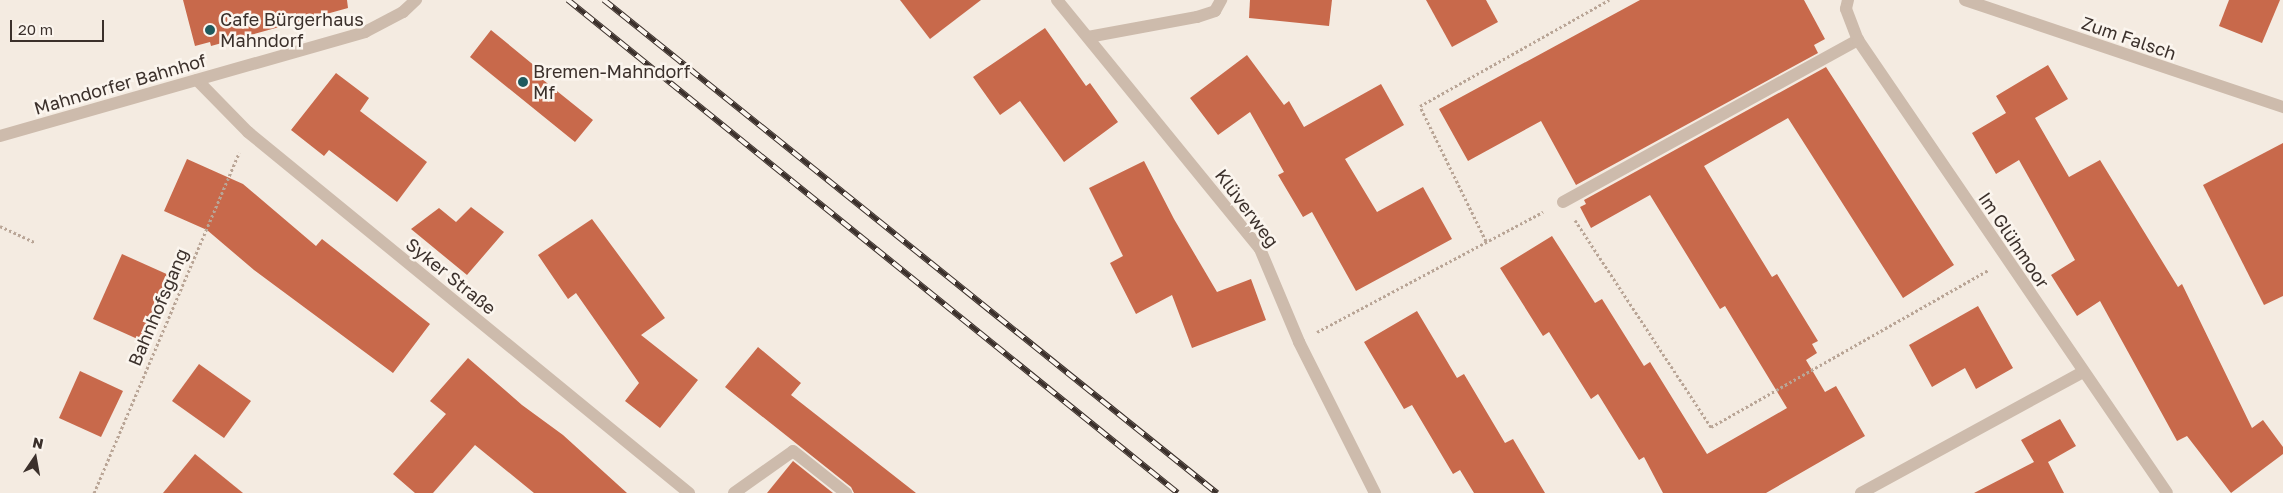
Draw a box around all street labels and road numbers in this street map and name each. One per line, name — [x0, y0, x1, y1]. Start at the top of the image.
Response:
street label: Zum Falsch — [2079, 12, 2179, 64]
street label: Mahndorfer Bahnhof — [31, 49, 209, 119]
street label: Klüverweg — [1211, 165, 1283, 251]
street label: Im Glühmoor — [1974, 188, 2054, 292]
street label: Syker Straße — [402, 233, 500, 319]
street label: Bahnhofsgang — [124, 245, 192, 369]

